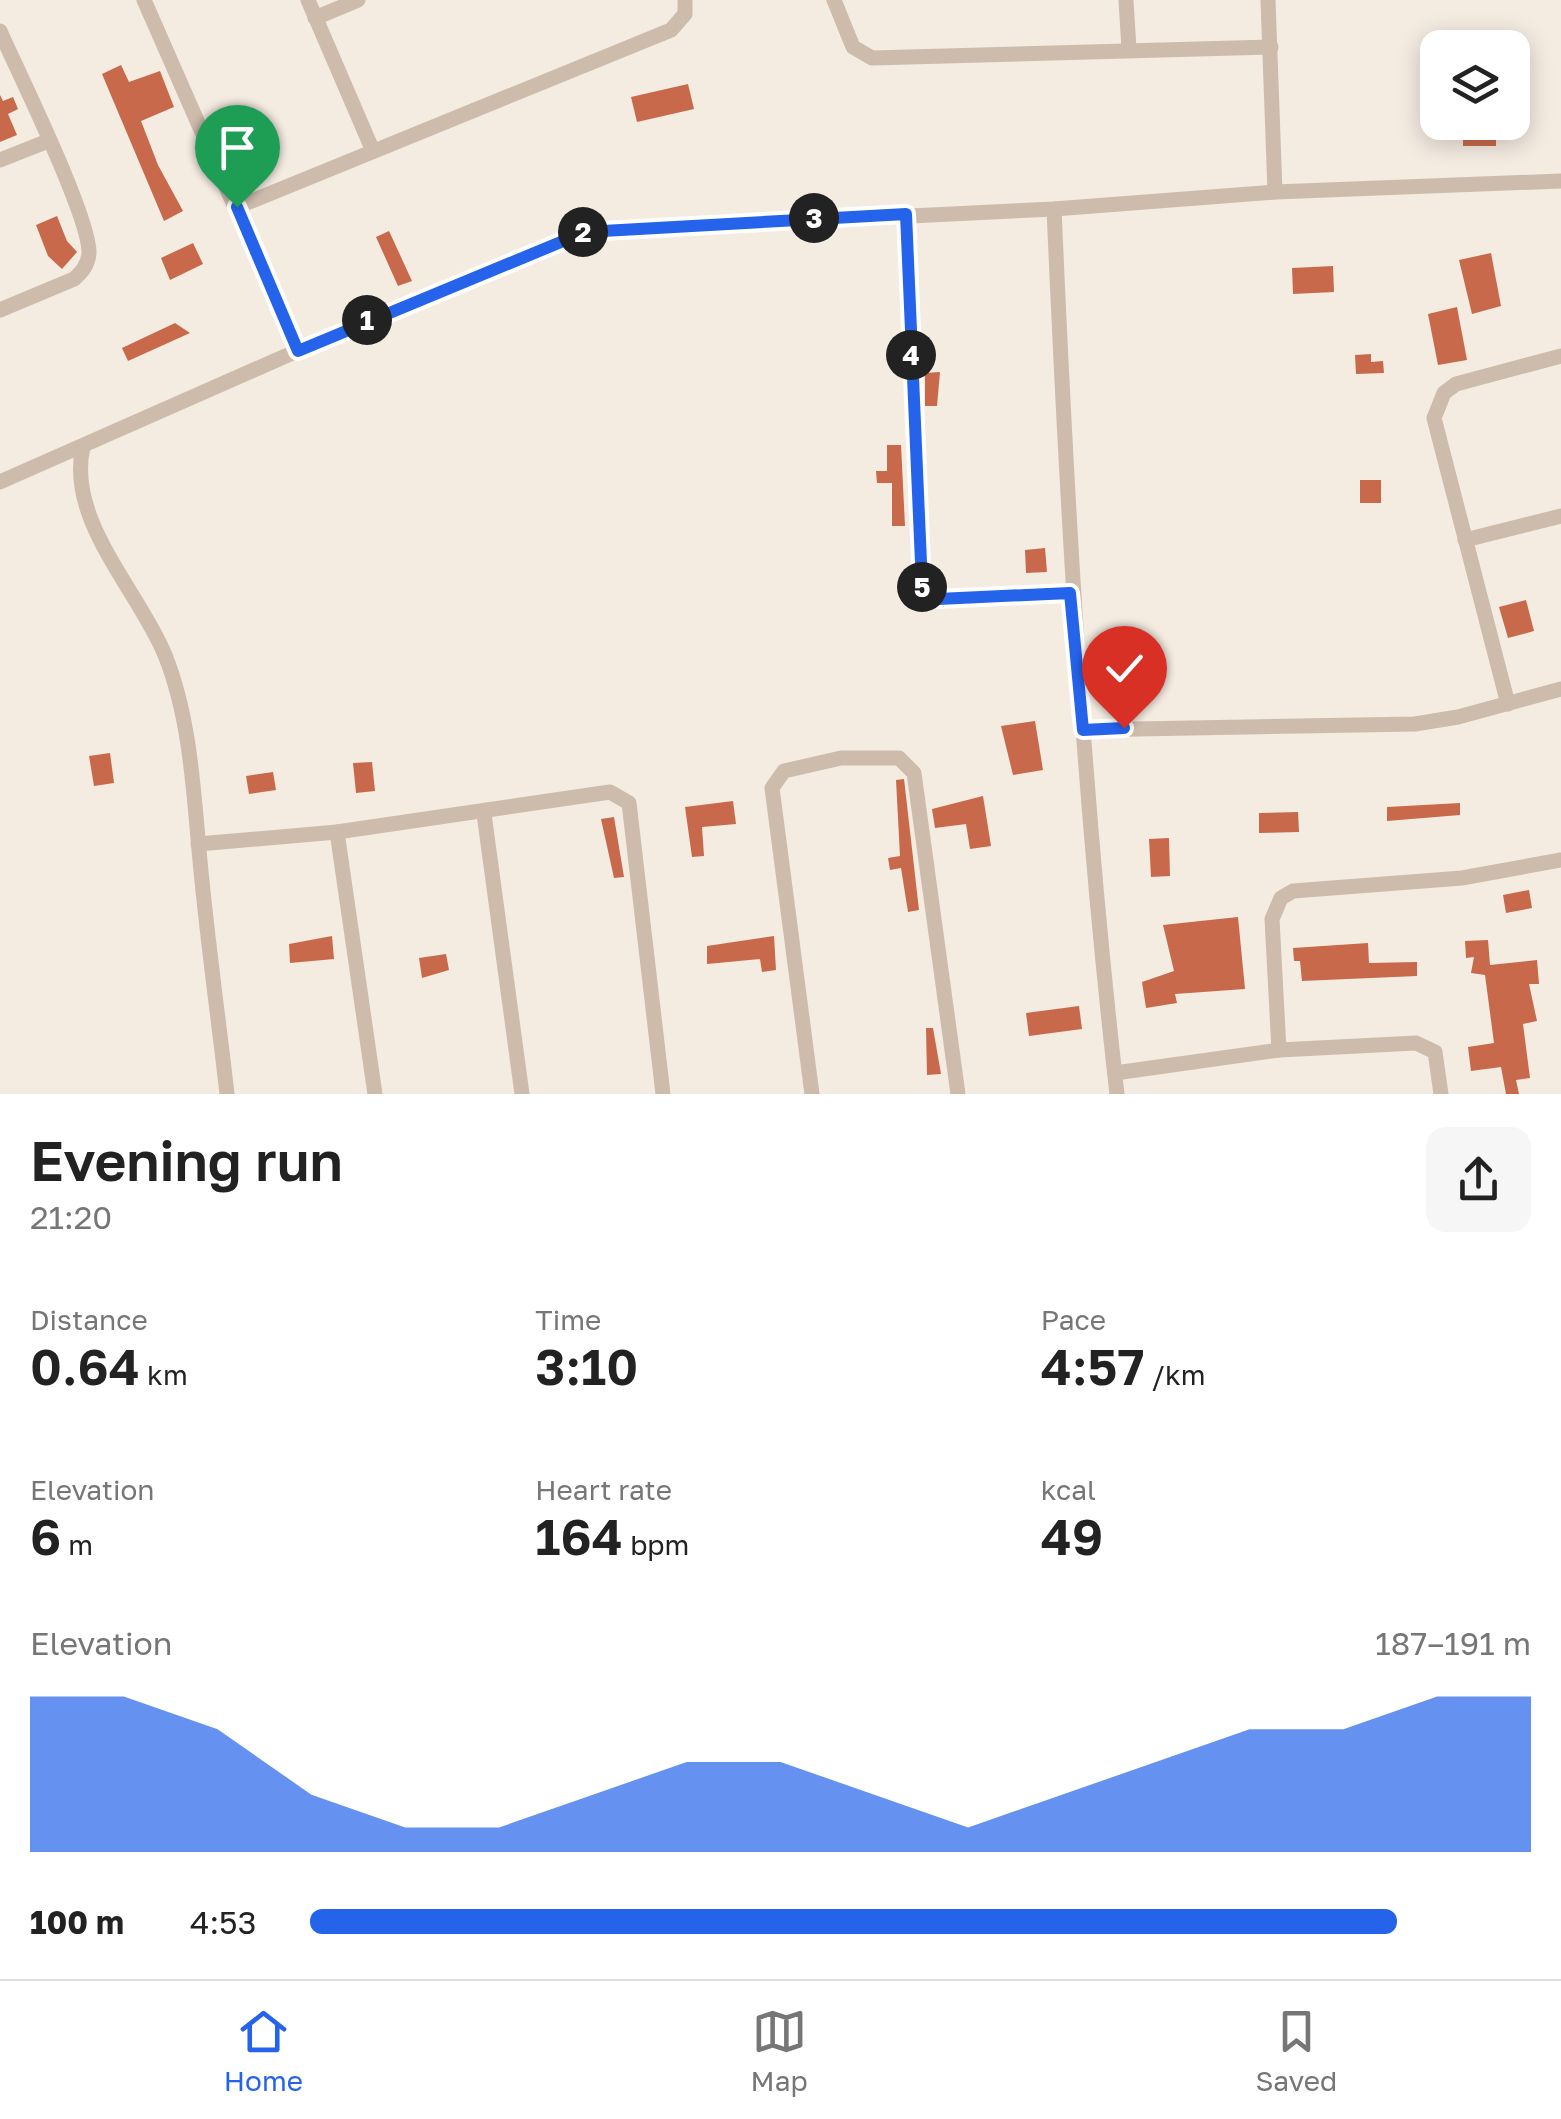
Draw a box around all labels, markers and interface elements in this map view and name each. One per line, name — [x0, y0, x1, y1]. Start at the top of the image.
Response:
map controls — [1420, 30, 1530, 140]
button: layers — [1420, 30, 1530, 140]
pin — [195, 105, 280, 208]
icon: arrive — [210, 120, 265, 175]
pin: 3 — [789, 193, 839, 243]
text: 3 — [805, 201, 823, 234]
pin: 2 — [558, 207, 608, 257]
text: 2 — [574, 215, 592, 248]
pin: 1 — [342, 295, 392, 345]
text: 1 — [360, 303, 374, 336]
pin: 4 — [886, 330, 936, 380]
text: 4 — [902, 338, 920, 371]
pin: 5 — [897, 562, 947, 612]
text: 5 — [913, 570, 931, 603]
pin — [1082, 626, 1167, 729]
icon: check — [1097, 641, 1152, 696]
text: Evening run — [30, 1127, 343, 1193]
button: share — [1426, 1127, 1531, 1232]
text: 21:20 — [30, 1198, 112, 1236]
text: Distance — [30, 1303, 148, 1336]
text: Time — [535, 1303, 601, 1336]
text: Pace — [1041, 1303, 1106, 1336]
text: 0.64 — [30, 1336, 140, 1396]
text: 3:10 — [535, 1336, 638, 1396]
text: 4:57 — [1041, 1336, 1145, 1396]
text: km — [140, 1358, 188, 1391]
text: /km — [1145, 1358, 1206, 1391]
text: Elevation — [30, 1473, 155, 1506]
text: Heart rate — [535, 1473, 672, 1506]
text: kcal — [1041, 1473, 1096, 1506]
text: 6 — [30, 1506, 61, 1566]
text: 164 — [535, 1506, 623, 1566]
text: 49 — [1041, 1506, 1103, 1566]
text: m — [61, 1528, 93, 1561]
text: bpm — [623, 1528, 689, 1561]
text: Elevation — [30, 1624, 172, 1662]
text: 187–191 m — [1375, 1624, 1531, 1662]
text: 100 m — [30, 1903, 124, 1941]
text: 4:53 — [190, 1903, 256, 1941]
tab: Home — [224, 2004, 303, 2097]
tab: Map — [751, 2004, 808, 2097]
tab: Saved — [1255, 2004, 1337, 2097]

